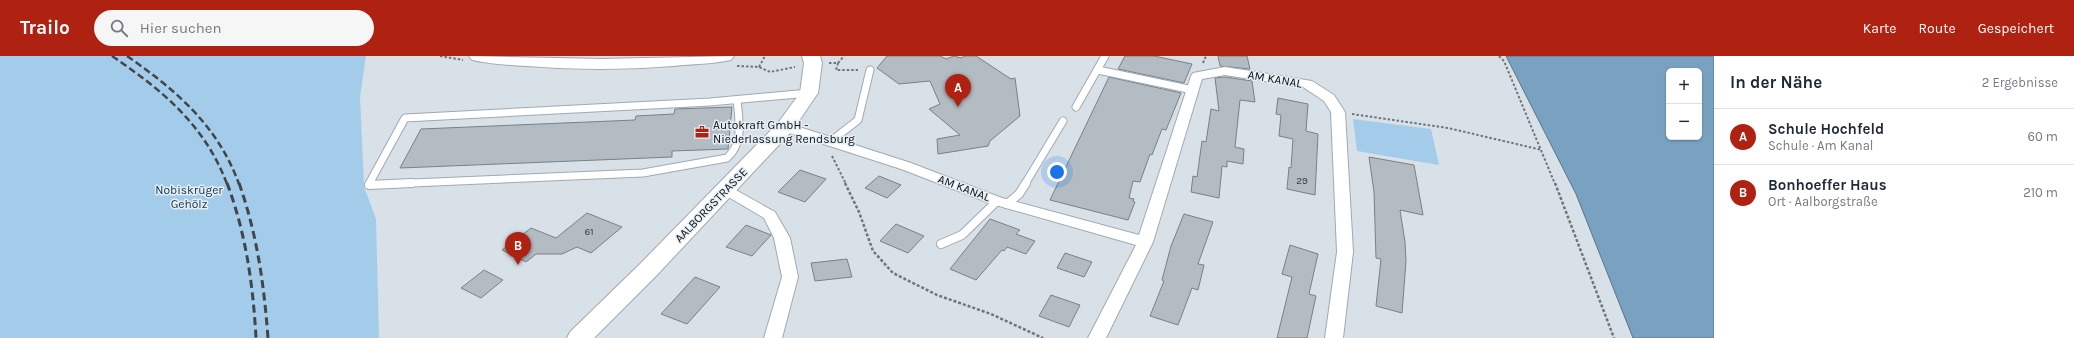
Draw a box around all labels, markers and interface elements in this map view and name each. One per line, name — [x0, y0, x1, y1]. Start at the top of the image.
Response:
search box — [94, 10, 374, 46]
text: Trailo — [20, 17, 70, 39]
icon: search — [108, 17, 130, 39]
text: Hier suchen — [140, 19, 222, 37]
text: Karte — [1863, 20, 1897, 37]
text: Route — [1919, 20, 1956, 37]
text: Gespeichert — [1978, 20, 2054, 37]
street label: AM KANAL — [1247, 67, 1304, 91]
map controls — [1666, 68, 1702, 140]
button: + — [1666, 68, 1702, 104]
text: In der Nähe — [1730, 72, 1822, 92]
pin: A — [945, 74, 971, 107]
text: 2 Ergebnisse — [1982, 75, 2058, 90]
button: − — [1666, 104, 1702, 140]
place label: Autokraft GmbH - Niederlassung Rendsburg — [713, 118, 855, 146]
text: Schule Hochfeld — [1768, 120, 1884, 138]
office icon: Autokraft GmbH - Niederlassung Rendsburg — [694, 124, 710, 140]
text: A — [1739, 129, 1747, 144]
text: 60 m — [2028, 129, 2058, 144]
text: Schule · Am Kanal — [1768, 138, 1874, 153]
your location — [1047, 162, 1067, 182]
street label: AALBORGSTRASSE — [672, 165, 750, 245]
street label: AM KANAL — [936, 172, 992, 204]
house number: 29 — [1296, 175, 1308, 187]
text: Bonhoeffer Haus — [1768, 176, 1887, 194]
park label: Nobiskrüger Gehölz — [155, 183, 223, 211]
text: B — [1739, 185, 1747, 200]
text: 210 m — [2023, 185, 2058, 200]
text: Ort · Aalborgstraße — [1768, 194, 1878, 209]
house number: 61 — [584, 226, 594, 238]
pin: B — [505, 232, 531, 265]

